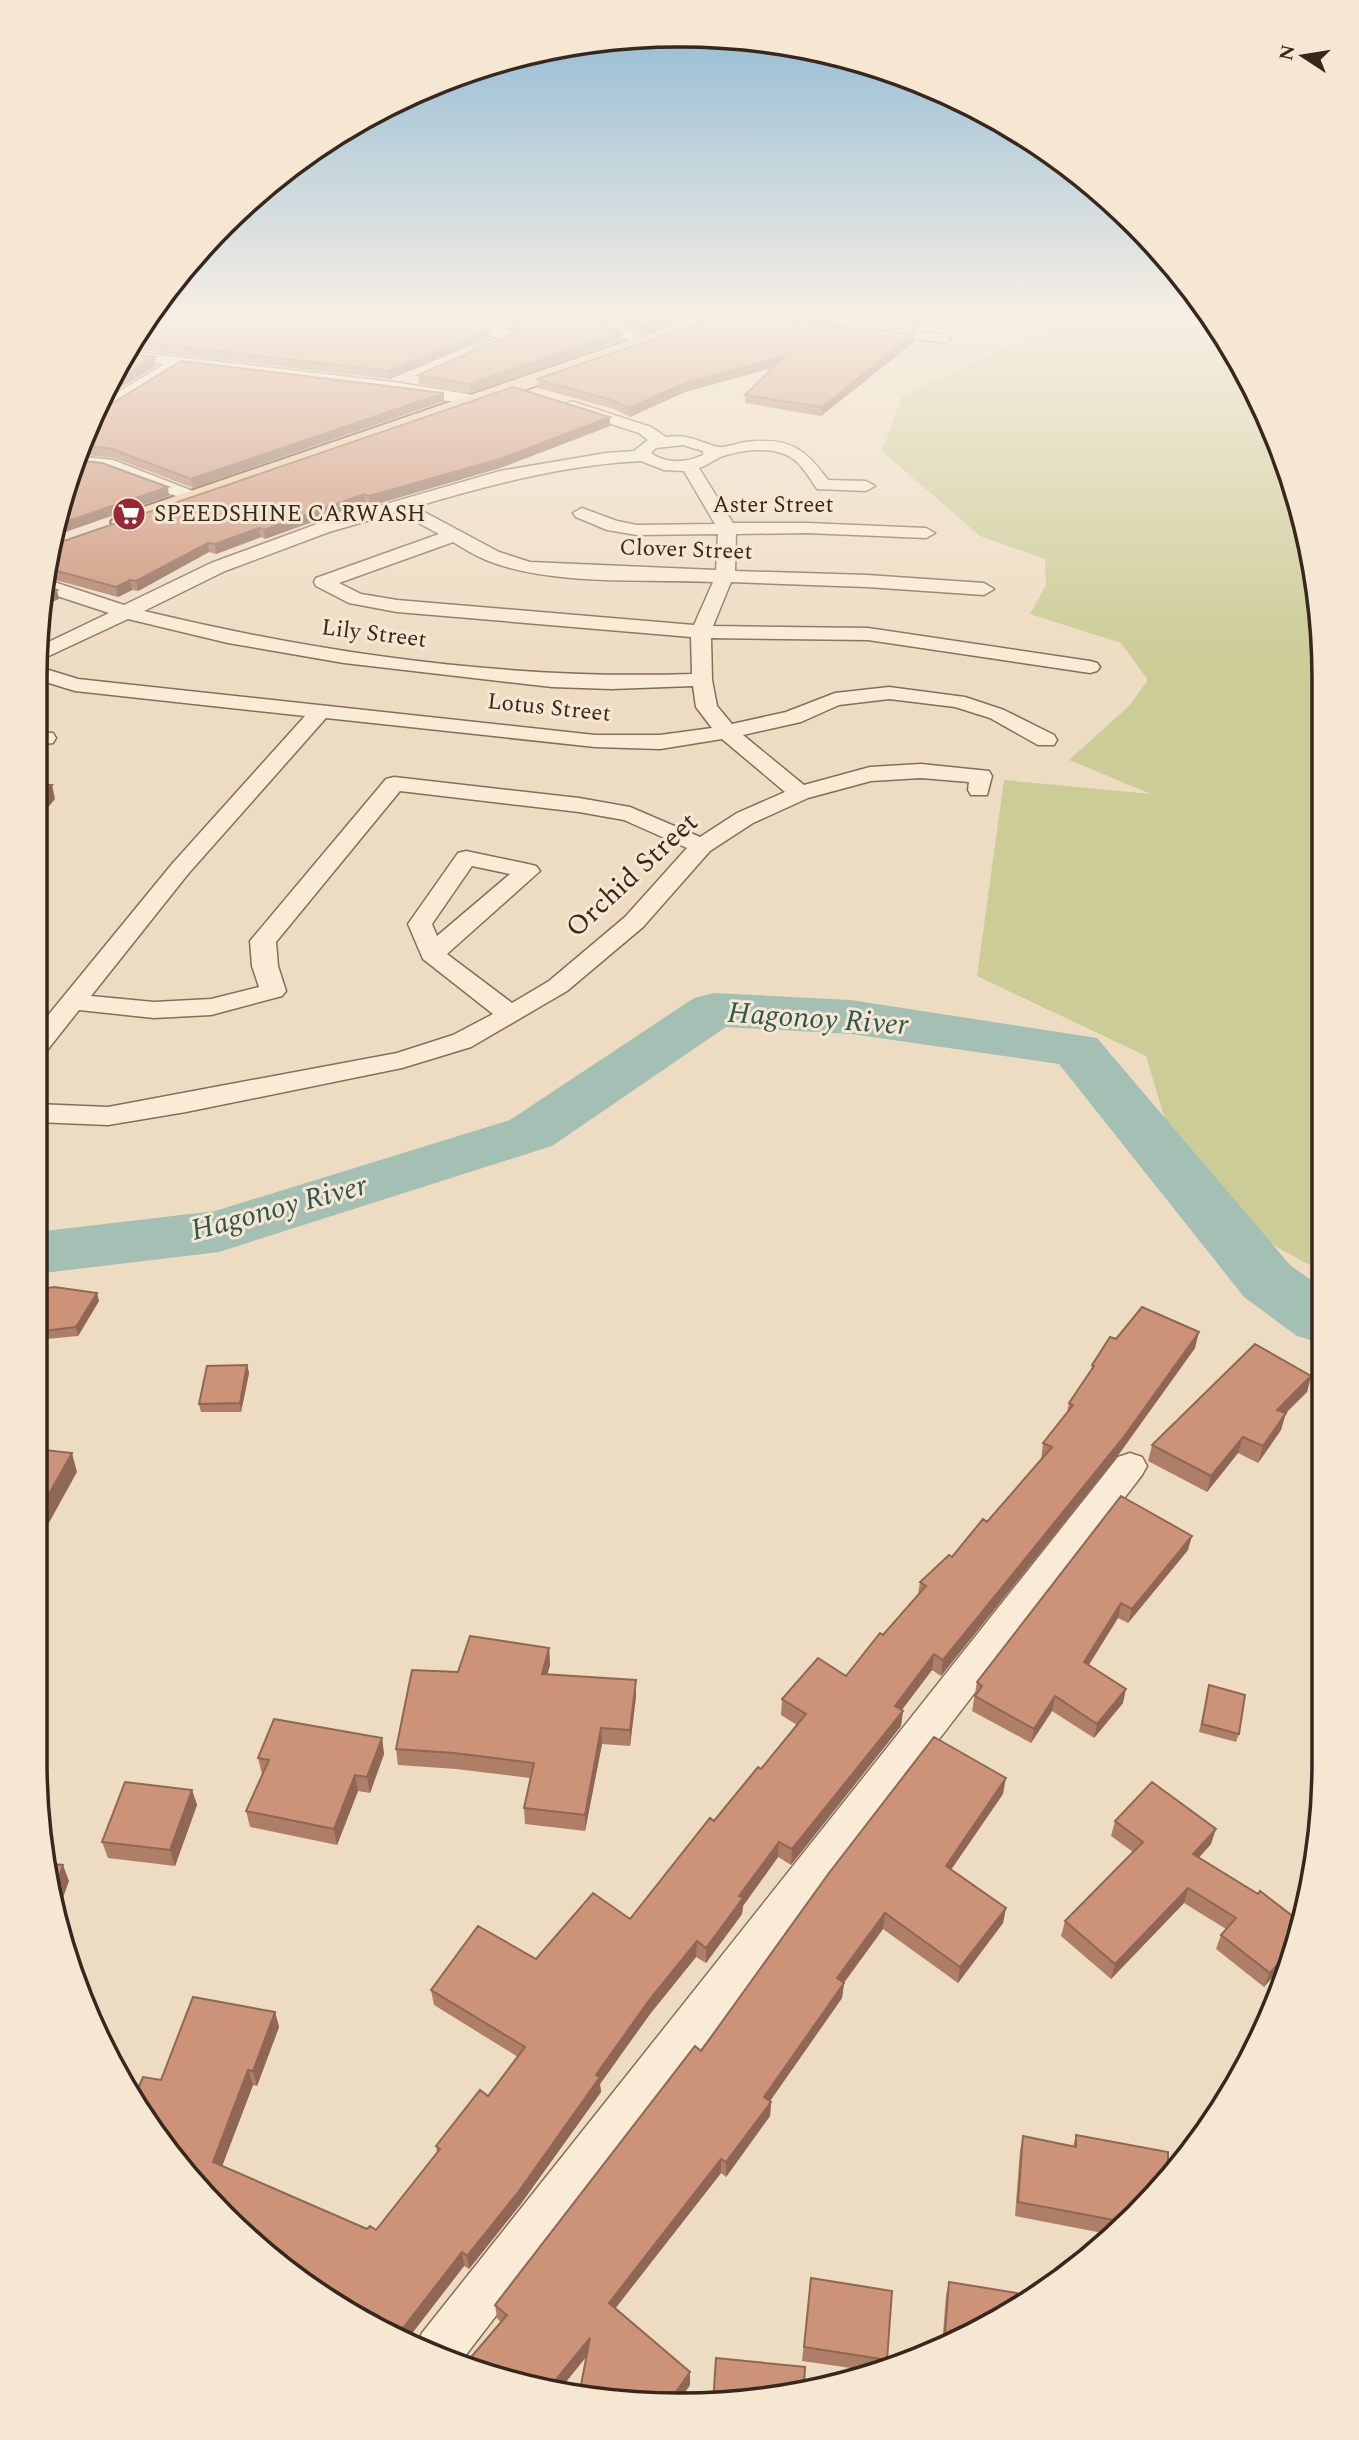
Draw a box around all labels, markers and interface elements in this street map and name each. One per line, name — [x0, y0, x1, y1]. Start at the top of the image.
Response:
north arrow — [1268, 21, 1338, 91]
text: N — [1272, 42, 1304, 63]
street label: Aster Street — [712, 488, 834, 523]
supermarket icon: SPEEDSHINE CARWASH — [110, 495, 148, 533]
place label: SPEEDSHINE CARWASH — [154, 497, 426, 532]
street label: Clover Street — [619, 530, 753, 570]
street label: Lily Street — [319, 610, 429, 658]
street label: Lotus Street — [485, 684, 613, 732]
street label: Orchid Street — [556, 802, 708, 948]
water label: Hagonoy River — [726, 990, 911, 1048]
water label: Hagonoy River — [186, 1162, 373, 1254]

